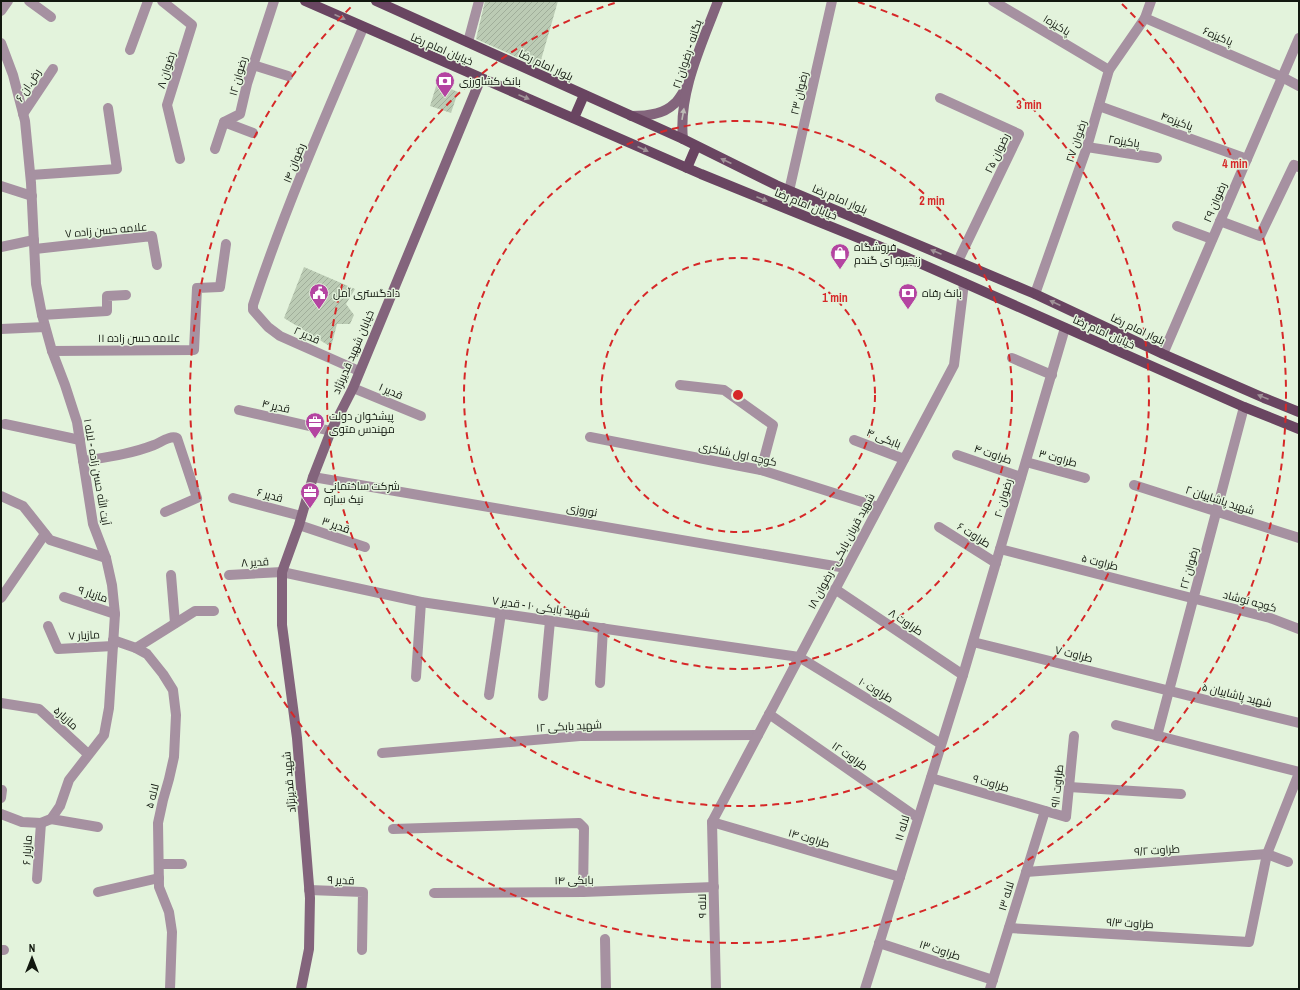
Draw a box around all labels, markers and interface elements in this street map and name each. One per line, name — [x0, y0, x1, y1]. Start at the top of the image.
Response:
street label: پاکیزه۱ — [1041, 11, 1073, 39]
one-way arrow — [334, 14, 346, 20]
street label: یگانه - رضوان ۲۱ — [669, 18, 705, 90]
street label: پاکیزه۶ — [1201, 23, 1235, 49]
street label: خیابان امام رضا — [408, 30, 475, 69]
street label: بلوار امام رضا — [516, 46, 576, 85]
street label: رضوان ۸ — [154, 50, 178, 90]
street label: رضوان ۱۲ — [226, 55, 250, 97]
street label: رض.ان ۶ — [12, 66, 44, 104]
bank icon: بانک کشاورزی — [434, 70, 456, 98]
street label: رضوان ۲۳ — [787, 70, 811, 116]
place label: بانک کشاورزی — [459, 74, 521, 88]
one-way arrow — [518, 94, 530, 100]
text: 3 min — [1016, 97, 1042, 113]
one-way arrow — [680, 108, 686, 120]
street label: پاکیزه۴ — [1159, 109, 1195, 133]
street label: رضوان ۲۷ — [1063, 118, 1089, 164]
street label: رضوان ۲۵ — [981, 131, 1013, 175]
street label: پاکیزه۲ — [1107, 132, 1141, 150]
street label: رضوان ۱۴ — [280, 141, 308, 185]
one-way arrow — [637, 146, 648, 152]
text: 4 min — [1222, 156, 1248, 172]
one-way arrow — [721, 158, 732, 164]
street label: رضوان ۲۹ — [1200, 180, 1230, 224]
street label: بلوار امام رضا — [810, 181, 870, 218]
street label: خیابان امام رضا — [772, 185, 839, 224]
text: 2 min — [919, 193, 945, 209]
one-way arrow — [757, 197, 769, 203]
street label: علامه حسن زاده ۷ — [64, 219, 148, 241]
place label: فروشگاه زنجیره ای گندم — [854, 240, 921, 268]
shop icon: فروشگاه زنجیره ای گندم — [829, 242, 851, 270]
one-way arrow — [929, 248, 941, 254]
public building icon: دادگستری آمل — [308, 282, 330, 310]
bank icon: بانک رفاه — [897, 282, 919, 310]
place label: دادگستری آمل — [333, 286, 400, 300]
place label: بانک رفاه — [922, 286, 962, 300]
text: 1 min — [822, 290, 848, 306]
one-way arrow — [1049, 300, 1061, 306]
street label: خيابان شهيد قديرنژاد — [329, 308, 377, 396]
street label: بلوار امام رضا — [1108, 310, 1168, 349]
street label: خیابان امام رضا — [1070, 312, 1137, 353]
street label: قدیر ۲ — [292, 323, 322, 347]
street label: علامه حسن زاده ۱۱ — [98, 331, 180, 345]
street label: قدیر ۱ — [377, 380, 405, 402]
centre of rings — [731, 388, 745, 402]
one-way arrow — [1256, 394, 1268, 400]
street label: قدیر ۴ — [260, 396, 292, 416]
place label: پیشخوان دولت مهندس متوی — [329, 409, 395, 436]
office icon: پیشخوان دولت مهندس متوی — [304, 411, 326, 439]
street label: آیت الله حسن زاده - لاله ۱ — [81, 417, 114, 526]
street label: بابکی ۴ — [865, 425, 903, 451]
street label: کوچه اول شاکری — [698, 439, 778, 469]
street label: طراوت ۴ — [972, 441, 1014, 467]
street label: طراوت ۳ — [1037, 446, 1079, 470]
street label: رضوان ۲۰ — [991, 477, 1015, 519]
place label: شرکت ساختمانی نیک سازه — [324, 479, 400, 506]
office icon: شرکت ساختمانی نیک سازه — [299, 481, 321, 509]
street label: شهید پاشاییان ۲ — [1184, 482, 1256, 518]
street label: قدیر ۶ — [255, 485, 285, 505]
street label: شهید قربان بابکی - رضوان ۱۸ — [804, 491, 878, 611]
street label: نوروزی — [566, 500, 599, 520]
street label: قدیر ۳ — [320, 514, 352, 536]
street label: طراوت ۶ — [955, 519, 993, 551]
street label: رضوان ۲۲ — [1177, 545, 1201, 590]
street label: طراوت ۵ — [1080, 551, 1120, 573]
street label: قدیر ۸ — [241, 554, 269, 570]
street label: مازیار ۹ — [76, 583, 110, 605]
street label: کوچه نوشاد — [1222, 587, 1279, 615]
street label: شهید بابکی ۱۰ - قدیر ۷ — [491, 593, 591, 621]
street label: طراوت ۸ — [886, 605, 926, 639]
street label: مازیار ۷ — [68, 627, 100, 643]
street label: طراوت ۷ — [1054, 643, 1094, 665]
street label: طراوت ۱۰ — [856, 674, 896, 706]
street label: شهید پاشاییان ۵ — [1200, 680, 1274, 710]
street label: مازیار۵ — [51, 703, 81, 733]
street label: شهید بابکی ۱۲ — [536, 717, 602, 735]
street label: طراوت ۱۲ — [829, 739, 871, 773]
street label: شهید قدیرنژاد — [279, 751, 299, 813]
street label: طراوت ۹/۱ — [1048, 764, 1066, 808]
street label: طراوت ۹ — [971, 771, 1011, 795]
street label: لاله ۵ — [142, 782, 162, 810]
street label: لاله ۱۱ — [892, 814, 912, 842]
street label: طراوت ۱۴ — [787, 825, 831, 851]
street label: مازیار ۶ — [19, 835, 35, 865]
street label: طراوت ۹/۲ — [1134, 841, 1180, 859]
street label: قدیر ۹ — [327, 873, 355, 887]
street label: بابکی ۱۴ — [554, 873, 594, 887]
street label: لاله ۱۳ — [995, 880, 1017, 912]
street label: لاله ۹ — [695, 894, 709, 918]
street label: طراوت ۹/۳ — [1106, 915, 1154, 931]
street label: طراوت ۱۳ — [918, 937, 962, 963]
north arrow — [12, 938, 52, 978]
text: N — [29, 941, 35, 955]

